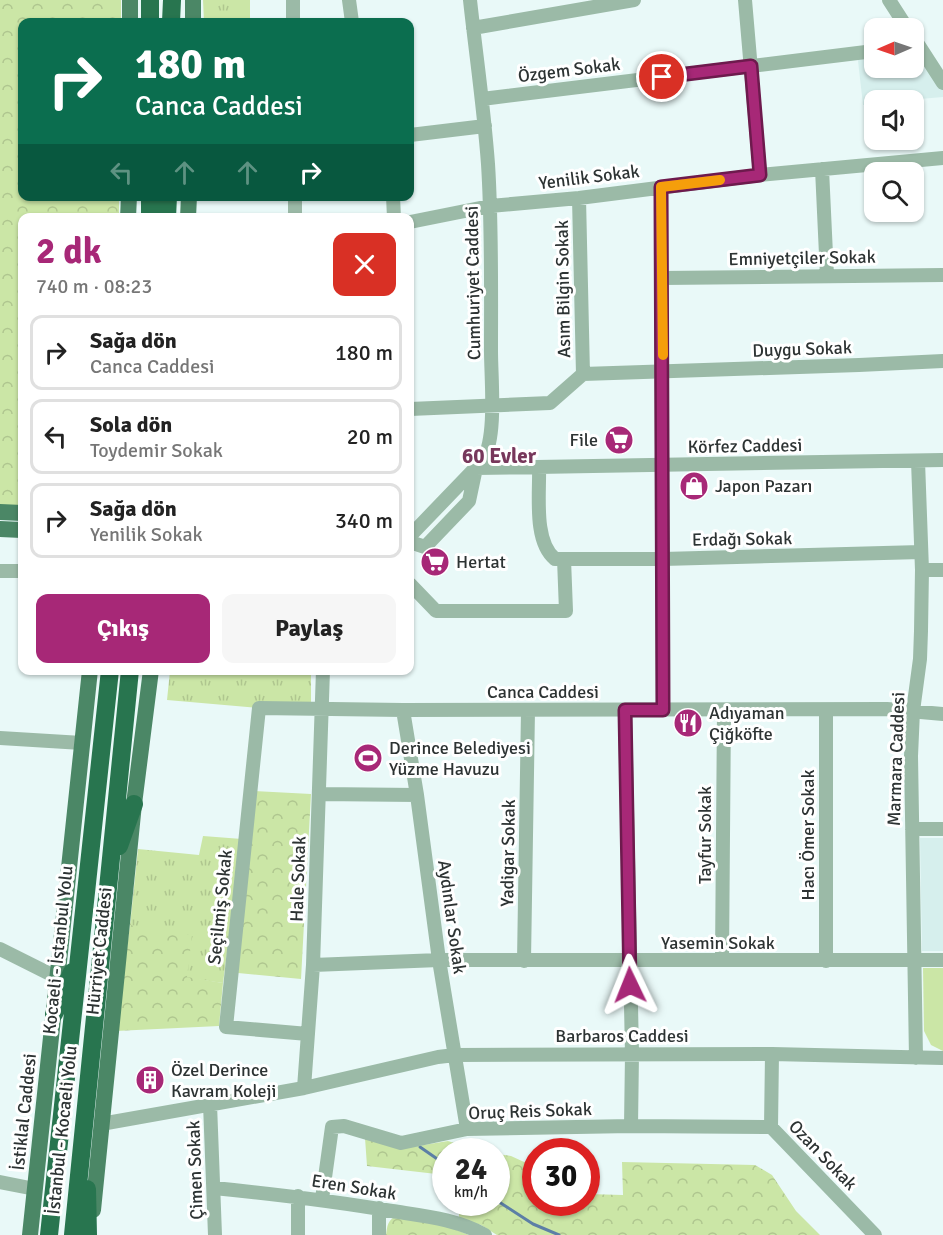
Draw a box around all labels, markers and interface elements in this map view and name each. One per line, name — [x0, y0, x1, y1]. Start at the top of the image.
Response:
north arrow — [864, 18, 924, 78]
map controls — [864, 18, 924, 222]
text: 180 m — [135, 39, 246, 90]
icon: right — [36, 42, 114, 120]
pin — [636, 51, 687, 102]
street label: Özgem Sokak — [517, 53, 621, 87]
icon: arrive — [645, 60, 678, 93]
text: Canca Caddesi — [135, 90, 303, 123]
button: sound — [864, 90, 924, 150]
icon: left — [105, 156, 138, 189]
icon: ahead — [168, 156, 201, 189]
icon: ahead — [231, 156, 264, 189]
icon: right — [294, 156, 327, 189]
street label: Yenilik Sokak — [537, 160, 641, 194]
button: search — [864, 162, 924, 222]
street label: Cumhuriyet Caddesi — [461, 206, 485, 360]
street label: Asım Bilgin Sokak — [551, 220, 575, 358]
text: 2 dk — [36, 229, 102, 274]
button: close — [333, 233, 396, 296]
street label: Emniyetçiler Sokak — [728, 246, 876, 270]
text: 740 m · 08:23 — [36, 274, 152, 299]
text: Sağa dön — [90, 327, 177, 354]
icon: right — [39, 336, 72, 369]
street label: Duygu Sokak — [752, 336, 852, 362]
text: 180 m — [335, 339, 393, 366]
text: Canca Caddesi — [90, 354, 214, 379]
text: Sola dön — [90, 411, 172, 438]
icon: left — [39, 420, 72, 453]
text: 20 m — [347, 423, 393, 450]
supermarket icon: File — [603, 424, 635, 456]
place label: File — [570, 429, 598, 451]
street label: Körfez Caddesi — [688, 434, 802, 458]
text: Toydemir Sokak — [90, 438, 223, 463]
district label: 60 Evler — [462, 443, 537, 469]
shop icon: Japon Pazarı — [678, 470, 710, 502]
place label: Japon Pazarı — [715, 475, 812, 497]
text: Sağa dön — [90, 495, 177, 522]
icon: right — [39, 504, 72, 537]
text: 340 m — [335, 507, 393, 534]
text: Yenilik Sokak — [90, 522, 203, 547]
street label: Erdağı Sokak — [692, 527, 792, 551]
supermarket icon: Hertat — [419, 546, 451, 578]
place label: Hertat — [456, 551, 506, 573]
button: Çıkış — [36, 594, 210, 663]
button: Paylaş — [222, 594, 396, 663]
street label: Canca Caddesi — [487, 681, 599, 703]
street label: Marmara Caddesi — [883, 692, 909, 826]
place label: Adıyaman Çiğköfte — [709, 702, 785, 745]
restaurant icon: Adıyaman Çiğköfte — [672, 707, 704, 739]
place label: Derince Belediyesi Yüzme Havuzu — [389, 737, 531, 780]
sports icon: Derince Belediyesi Yüzme Havuzu — [352, 742, 384, 774]
street label: Hacı Ömer Sokak — [797, 769, 819, 901]
street label: Tayfur Sokak — [694, 786, 716, 884]
street label: Yadigar Sokak — [496, 799, 520, 907]
street label: Hale Sokak — [286, 836, 310, 922]
street label: Seçilmiş Sokak — [203, 848, 237, 966]
street label: Aydınlar Sokak — [433, 859, 471, 975]
street label: Kocaeli - İstanbul Yolu — [38, 864, 78, 1036]
street label: Hürriyet Caddesi — [81, 886, 117, 1016]
street label: Yasemin Sokak — [661, 932, 775, 954]
position arrow — [598, 953, 662, 1017]
street label: Barbaros Caddesi — [555, 1025, 689, 1047]
street label: İstanbul - Kocaeli Yolu — [42, 1044, 82, 1216]
street label: İstiklal Caddesi — [7, 1052, 41, 1172]
place label: Özel Derince Kavram Koleji — [171, 1059, 276, 1102]
building icon: Özel Derince Kavram Koleji — [134, 1064, 166, 1096]
street label: Oruç Reis Sokak — [468, 1098, 592, 1124]
street label: Ozan Sokak — [784, 1115, 862, 1195]
street label: Çimen Sokak — [182, 1120, 208, 1220]
speed limit sign: 30 — [522, 1138, 600, 1216]
text: 24 — [455, 1151, 487, 1188]
street label: Eren Sokak — [310, 1169, 398, 1205]
text: km/h — [454, 1183, 488, 1201]

